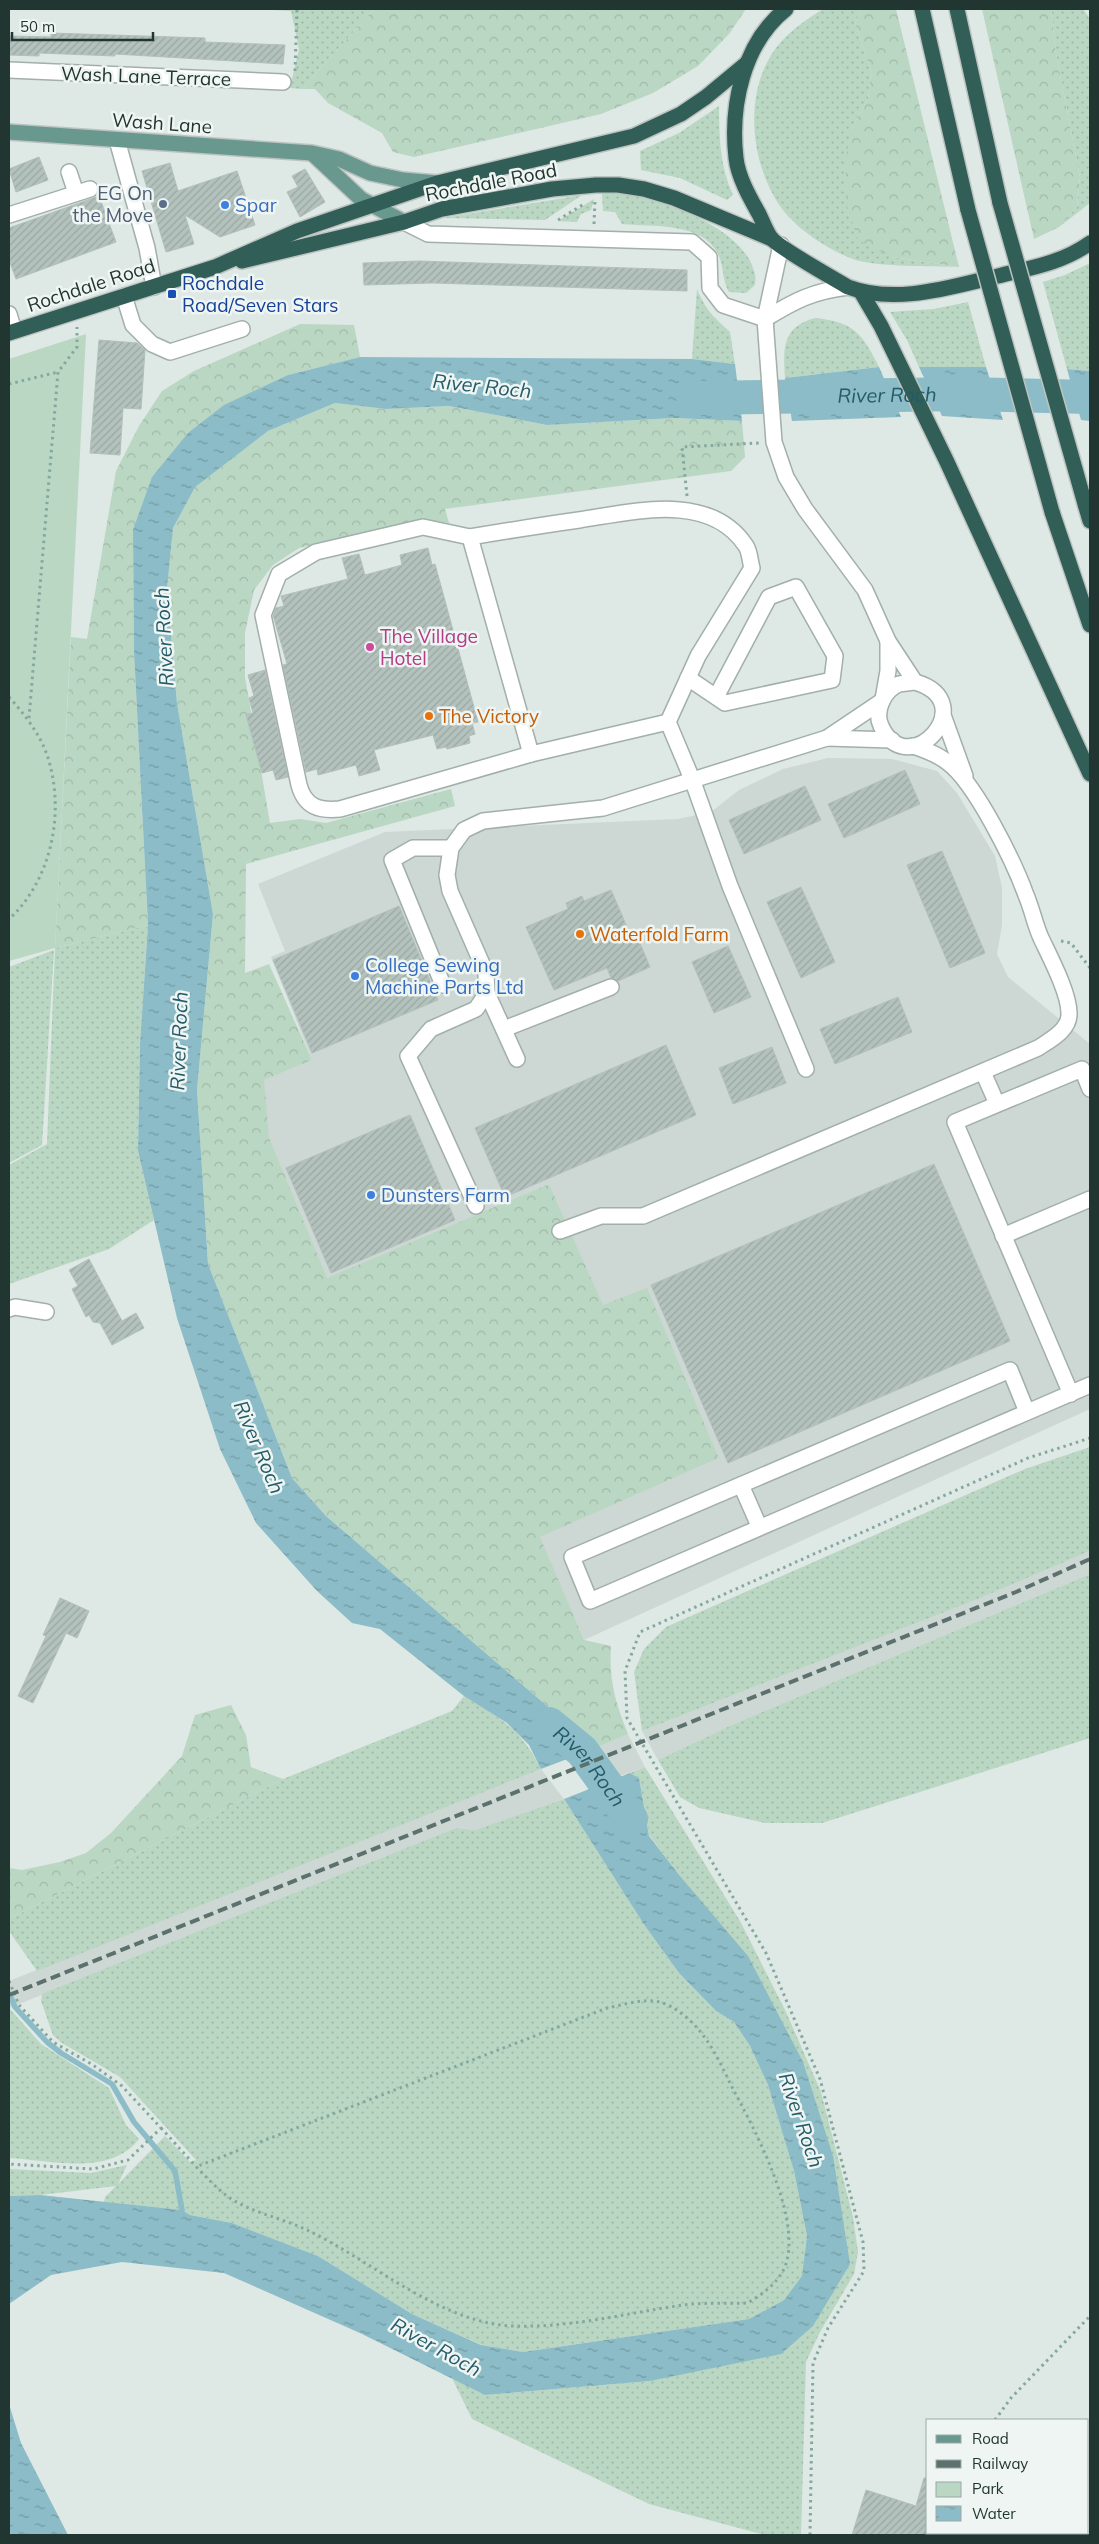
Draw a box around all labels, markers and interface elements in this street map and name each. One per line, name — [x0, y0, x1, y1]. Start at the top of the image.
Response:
scale bar — [12, 10, 154, 42]
text: 50 m — [20, 17, 55, 36]
street label: Wash Lane Terrace — [61, 61, 231, 91]
street label: Wash Lane — [111, 108, 213, 138]
street label: Rochdale Road — [423, 157, 559, 207]
place label: EG On the Move — [73, 181, 153, 227]
place label: Spar — [235, 193, 277, 217]
marker: EG On the Move — [157, 198, 169, 210]
marker: Spar — [219, 199, 231, 211]
street label: Rochdale Road — [24, 253, 158, 317]
place label: Rochdale Road/Seven Stars — [182, 271, 339, 317]
marker: Rochdale Road/Seven Stars — [166, 288, 178, 300]
water label: River Roch — [431, 368, 533, 403]
water label: River Roch — [837, 381, 937, 408]
water label: River Roch — [148, 587, 179, 687]
place label: The Village Hotel — [380, 624, 478, 670]
marker: The Village Hotel — [364, 641, 376, 653]
place label: The Victory — [439, 704, 539, 728]
marker: The Victory — [423, 710, 435, 722]
place label: Waterfold Farm — [590, 922, 729, 946]
marker: Waterfold Farm — [574, 928, 586, 940]
place label: College Sewing Machine Parts Ltd — [365, 953, 524, 999]
marker: College Sewing Machine Parts Ltd — [349, 970, 361, 982]
water label: River Roch — [164, 991, 193, 1091]
place label: Dunsters Farm — [381, 1183, 510, 1207]
marker: Dunsters Farm — [365, 1189, 377, 1201]
water label: River Roch — [229, 1396, 290, 1497]
water label: River Roch — [549, 1720, 631, 1812]
water label: River Roch — [774, 2069, 829, 2171]
water label: River Roch — [387, 2312, 486, 2382]
legend — [926, 2419, 1089, 2534]
text: Road — [972, 2429, 1009, 2448]
text: Railway — [972, 2454, 1028, 2473]
text: Park — [972, 2479, 1004, 2498]
text: Water — [972, 2504, 1016, 2523]

